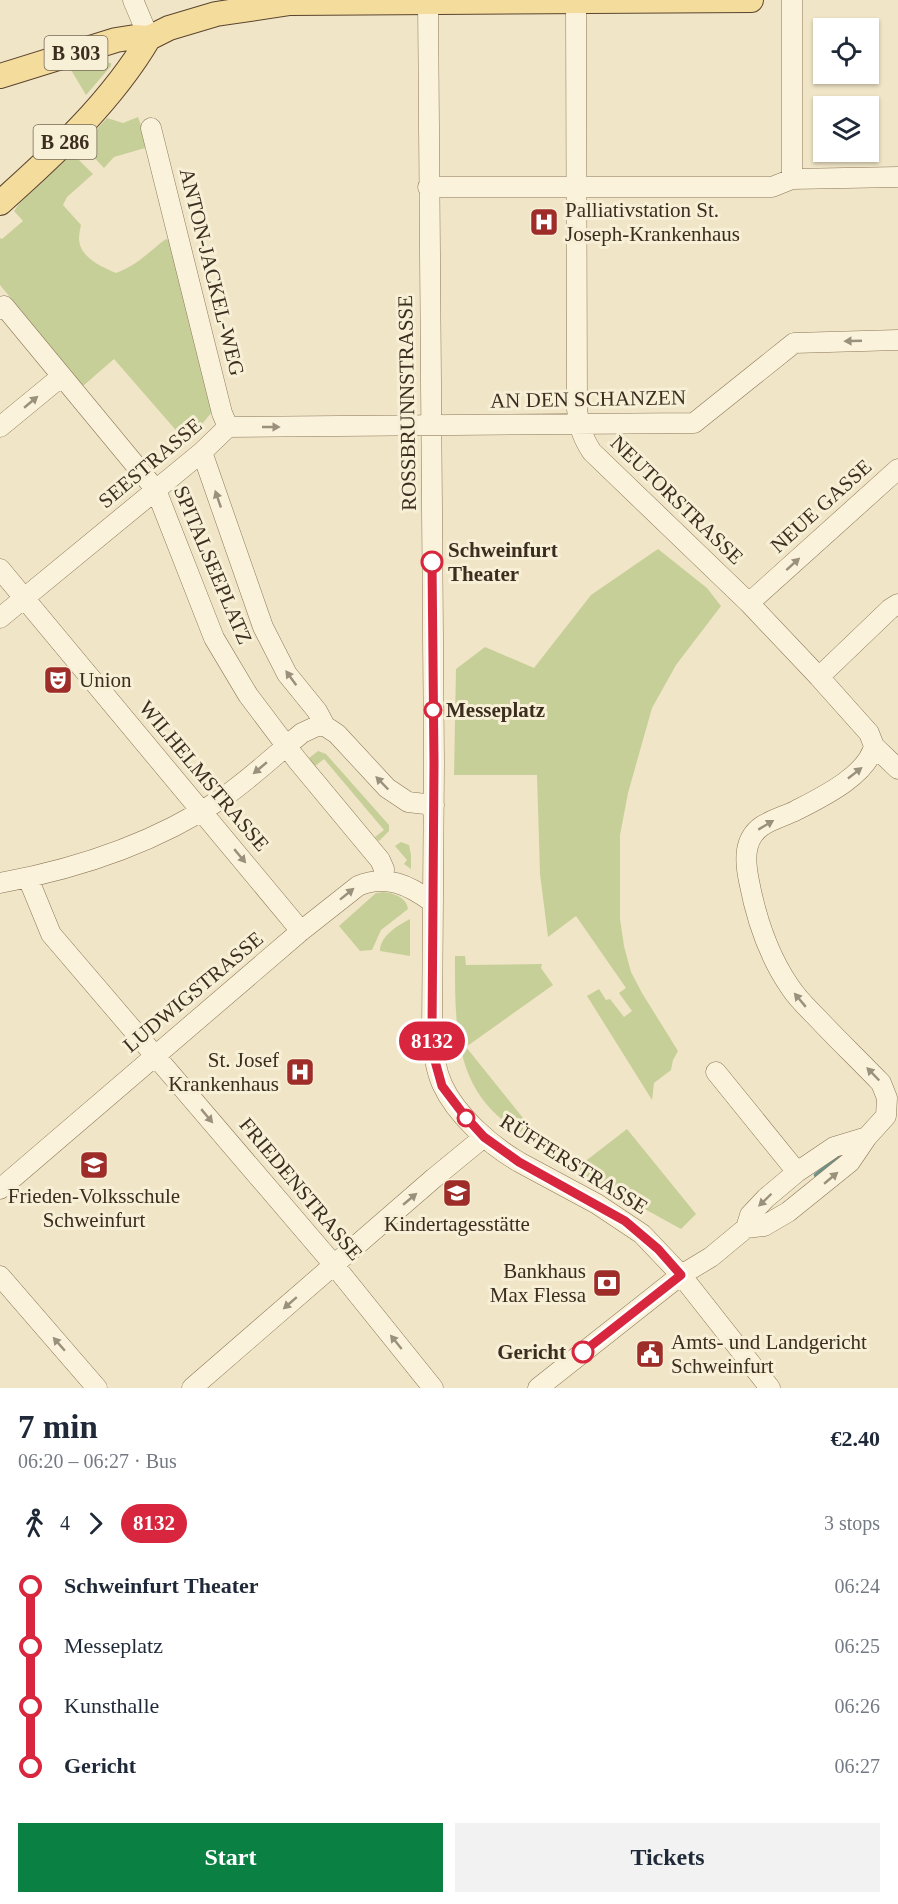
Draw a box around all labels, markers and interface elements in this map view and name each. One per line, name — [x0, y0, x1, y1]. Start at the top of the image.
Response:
map controls — [813, 18, 879, 162]
button: locate — [813, 18, 879, 84]
road number: B 303 — [44, 36, 107, 70]
button: layers — [813, 96, 879, 162]
road number: B 286 — [34, 125, 97, 159]
street label: ANTON-JACKEL-WEG — [175, 166, 249, 378]
place label: Palliativstation St. Joseph-Krankenhaus — [565, 198, 740, 246]
hospital icon: Palliativstation St. Joseph-Krankenhaus — [528, 206, 560, 238]
street label: ROSSBRUNNSTRASSE — [393, 295, 421, 511]
one-way arrow — [844, 336, 863, 346]
street label: AN DEN SCHANZEN — [490, 385, 686, 413]
one-way arrow — [23, 395, 39, 408]
street label: SEESTRASSE — [94, 413, 206, 513]
one-way arrow — [261, 423, 280, 432]
street label: NEUTORSTRASSE — [606, 431, 748, 569]
street label: NEUE GASSE — [765, 454, 877, 558]
street label: SPITALSEEPLATZ — [169, 482, 257, 648]
one-way arrow — [212, 490, 222, 508]
place label: Schweinfurt Theater — [448, 538, 558, 586]
marker: Schweinfurt Theater — [421, 551, 443, 573]
one-way arrow — [785, 558, 800, 571]
theatre icon: Union — [42, 664, 74, 696]
place label: Union — [79, 668, 132, 692]
one-way arrow — [286, 671, 298, 686]
street label: WILHELMSTRASSE — [134, 696, 274, 856]
place label: Messeplatz — [446, 698, 545, 722]
marker: Messeplatz — [424, 701, 442, 719]
one-way arrow — [253, 761, 268, 774]
one-way arrow — [847, 767, 863, 780]
one-way arrow — [376, 776, 390, 790]
one-way arrow — [758, 820, 775, 830]
one-way arrow — [233, 848, 246, 864]
one-way arrow — [339, 888, 355, 901]
street label: LUDWIGSTRASSE — [118, 927, 268, 1057]
one-way arrow — [794, 993, 807, 1008]
line badge: 8132 — [390, 1022, 474, 1060]
text: 8132 — [411, 1029, 453, 1053]
place label: St. Josef Krankenhaus — [168, 1048, 279, 1096]
hospital icon: St. Josef Krankenhaus — [284, 1056, 316, 1088]
one-way arrow — [866, 1068, 880, 1082]
one-way arrow — [200, 1108, 213, 1123]
unlabelled marker — [457, 1109, 475, 1127]
street label: RÜFFERSTRASSE — [496, 1109, 652, 1219]
street label: FRIEDENSTRASSE — [234, 1113, 368, 1265]
school or university icon: Frieden-Volksschule Schweinfurt — [78, 1149, 110, 1181]
one-way arrow — [823, 1172, 839, 1185]
school or university icon: Kindertagesstätte — [441, 1177, 473, 1209]
place label: Frieden-Volksschule Schweinfurt — [8, 1184, 180, 1232]
one-way arrow — [759, 1192, 773, 1206]
one-way arrow — [402, 1193, 418, 1206]
place label: Kindertagesstätte — [384, 1212, 530, 1236]
place label: Bankhaus Max Flessa — [490, 1259, 587, 1307]
bank icon: Bankhaus Max Flessa — [591, 1267, 623, 1299]
one-way arrow — [283, 1296, 298, 1309]
place label: Amts- und Landgericht Schweinfurt — [671, 1330, 867, 1378]
one-way arrow — [391, 1335, 403, 1350]
one-way arrow — [53, 1337, 66, 1352]
public building icon: Amts- und Landgericht Schweinfurt — [634, 1338, 666, 1370]
place label: Gericht — [497, 1340, 566, 1364]
marker: Gericht — [572, 1341, 594, 1363]
text: 7 min — [18, 1409, 98, 1445]
text: €2.40 — [831, 1426, 880, 1451]
text: 06:20 – 06:27 · Bus — [18, 1450, 177, 1472]
icon: walk — [18, 1507, 51, 1540]
icon: forward — [79, 1507, 112, 1540]
text: 8132 — [133, 1511, 175, 1535]
text: 4 — [60, 1512, 70, 1534]
text: 3 stops — [824, 1512, 880, 1534]
text: Schweinfurt Theater — [64, 1573, 259, 1598]
text: 06:24 — [834, 1575, 880, 1597]
text: Messeplatz — [64, 1633, 163, 1658]
text: 06:25 — [834, 1635, 880, 1657]
text: Kunsthalle — [64, 1693, 159, 1718]
text: 06:26 — [834, 1695, 880, 1717]
text: Gericht — [64, 1753, 136, 1778]
text: 06:27 — [834, 1755, 880, 1777]
button: Start — [18, 1823, 443, 1892]
button: Tickets — [455, 1823, 880, 1892]

